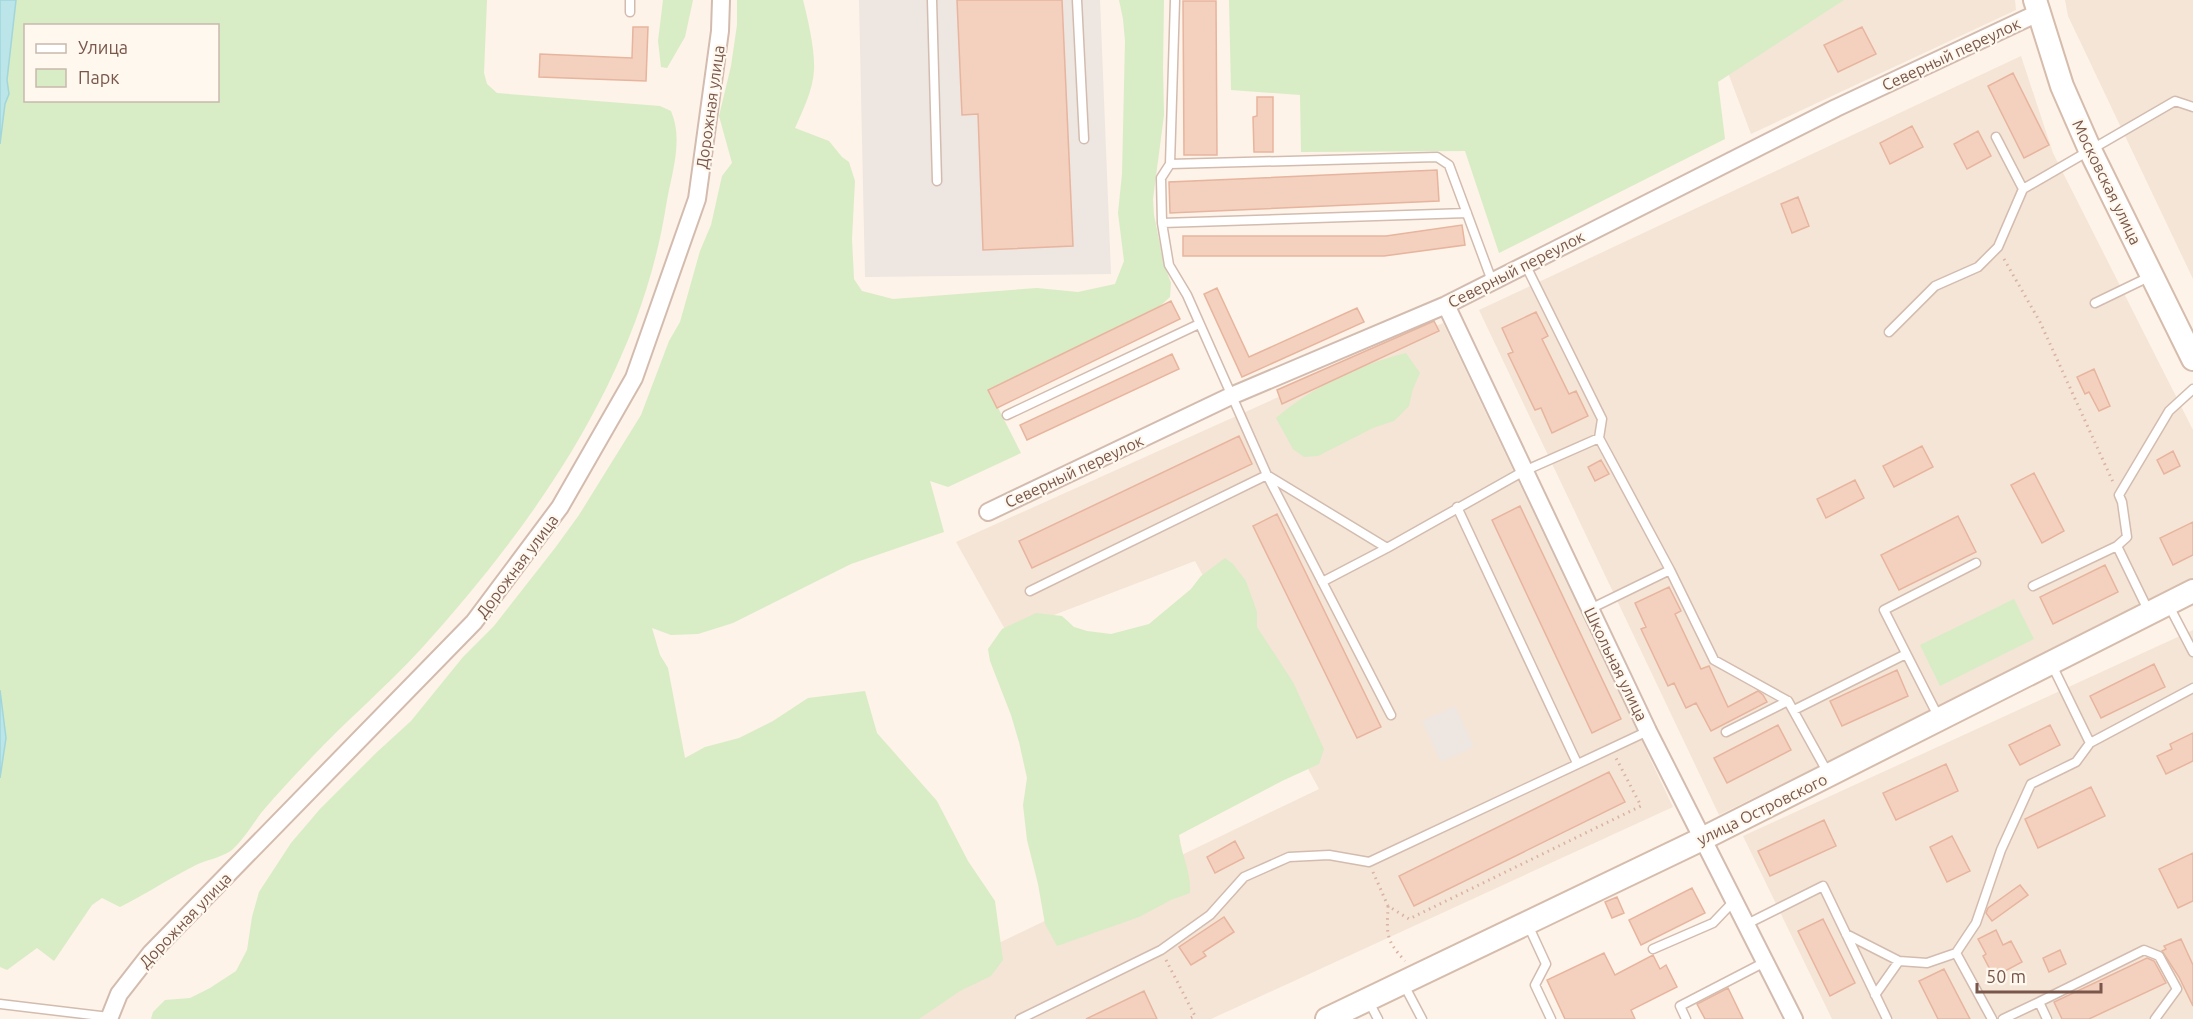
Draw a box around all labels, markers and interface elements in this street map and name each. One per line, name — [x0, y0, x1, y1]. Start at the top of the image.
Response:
street label: Северный переулок — [1879, 14, 2023, 94]
legend — [24, 24, 219, 102]
text: Улица — [78, 37, 128, 57]
street label: Дорожная улица — [692, 44, 728, 170]
text: Парк — [78, 67, 119, 87]
street label: Московская улица — [2069, 117, 2145, 247]
street label: Северный переулок — [1445, 227, 1587, 311]
street label: Северный переулок — [1002, 431, 1146, 511]
street label: Дорожная улица — [472, 511, 562, 621]
street label: Школьная улица — [1581, 604, 1651, 724]
street label: улица Островского — [1694, 770, 1830, 848]
street label: Дорожная улица — [135, 869, 235, 971]
scale bar — [1977, 956, 2102, 994]
text: 50 m — [1986, 966, 2026, 986]

